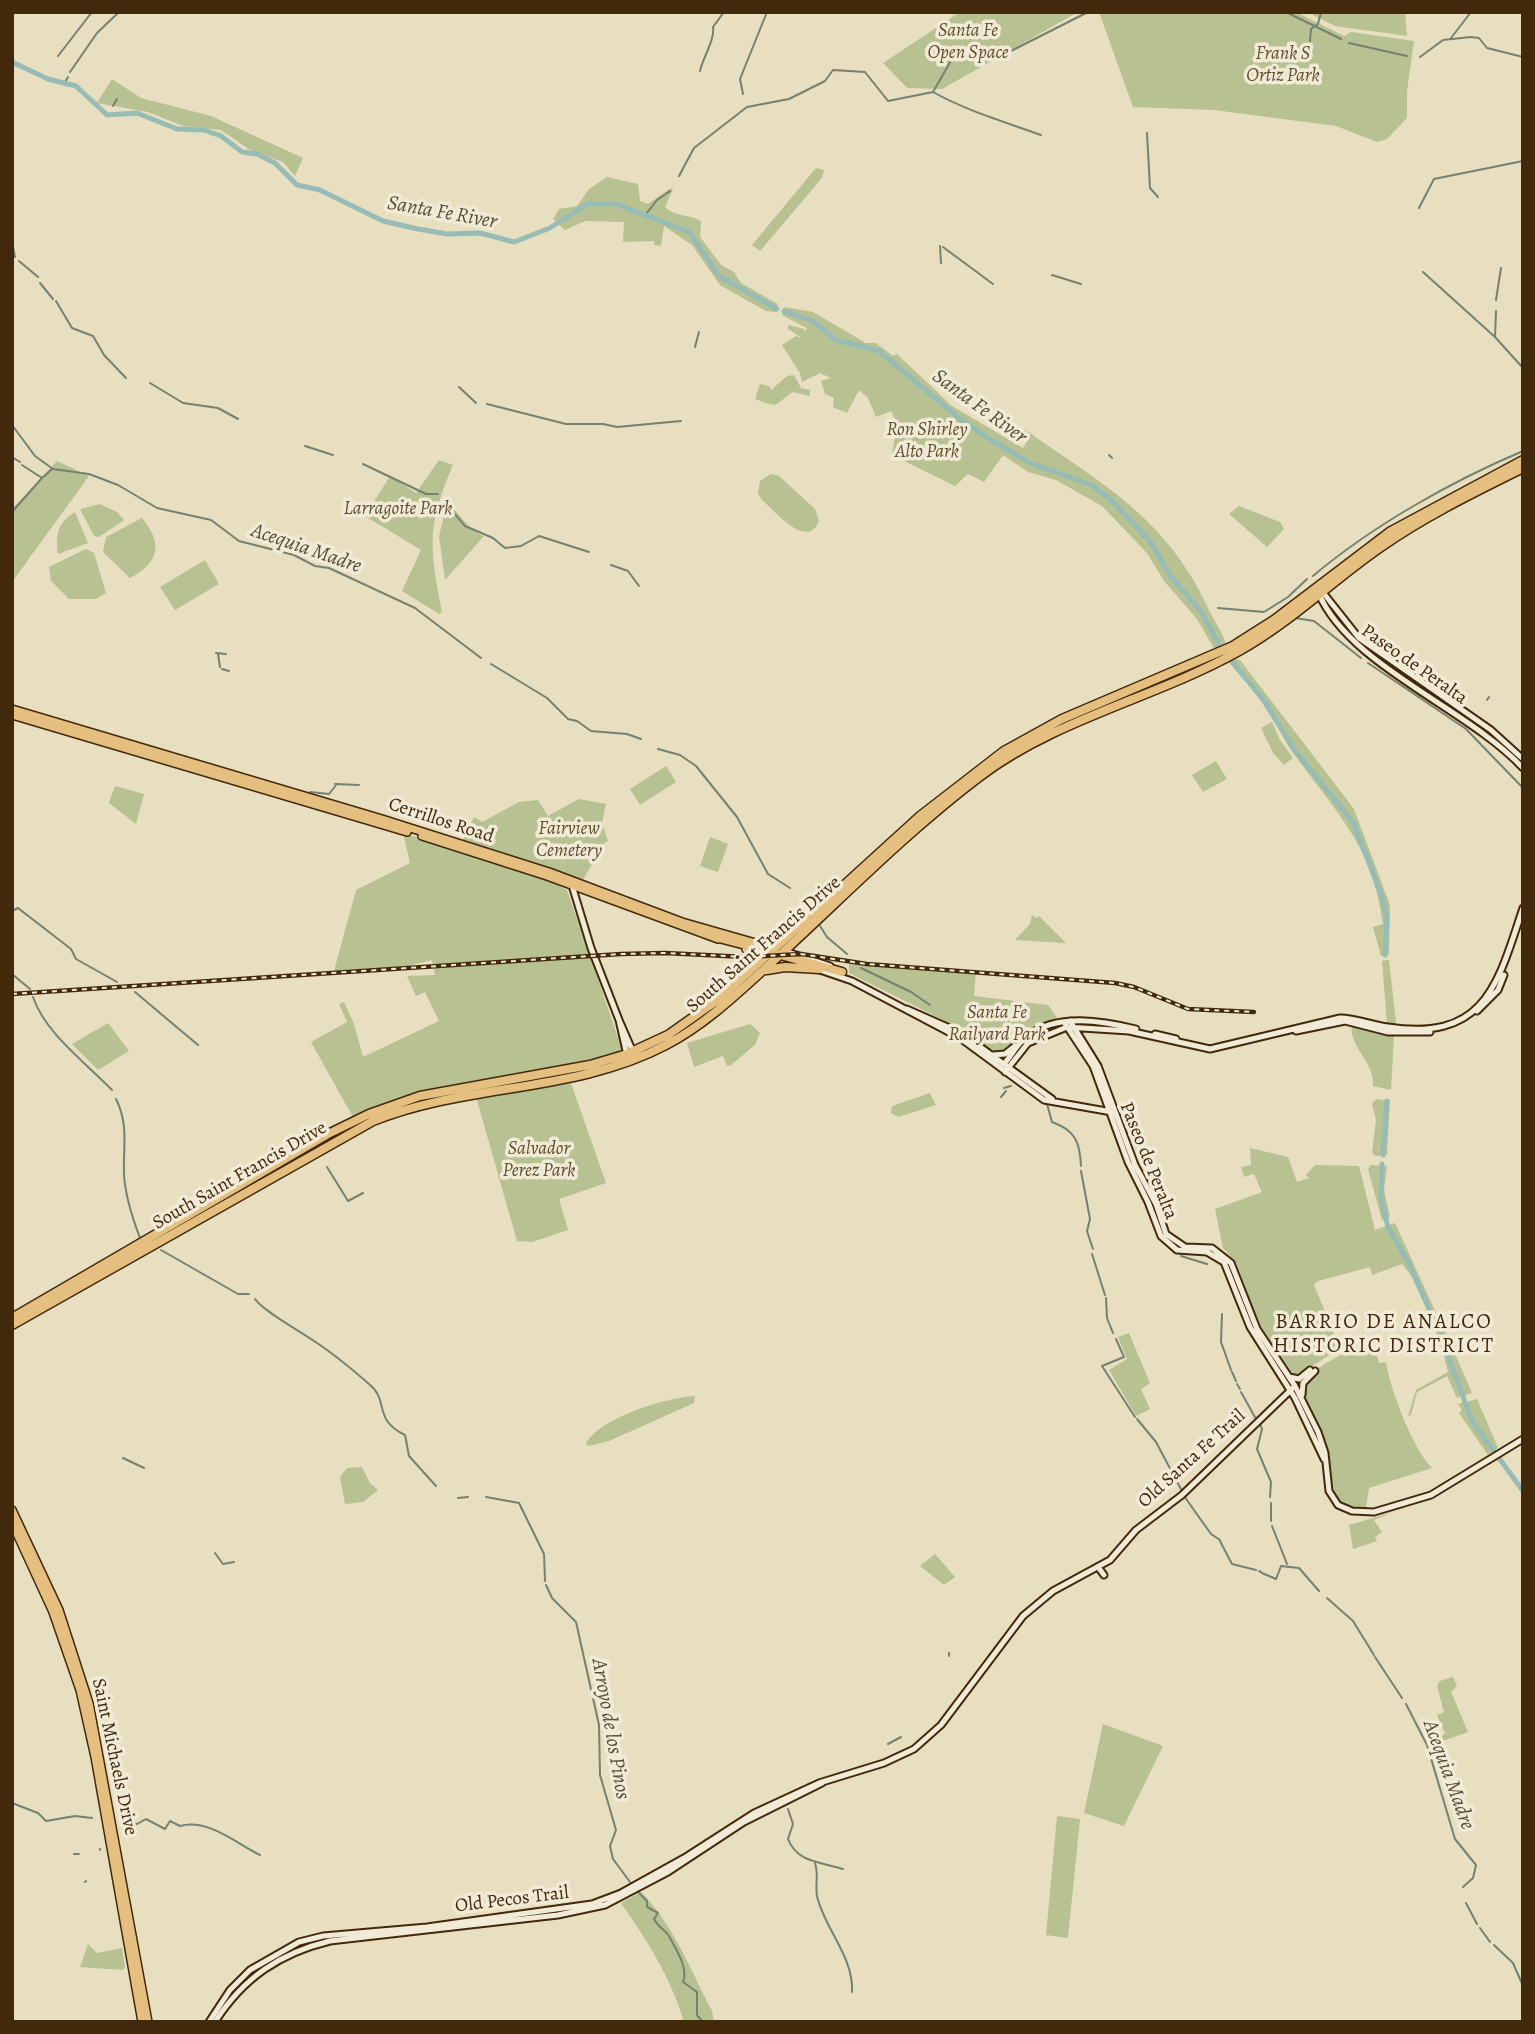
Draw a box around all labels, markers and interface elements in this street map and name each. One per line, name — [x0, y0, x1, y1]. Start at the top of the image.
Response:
park label: Santa Fe Open Space — [927, 20, 1009, 64]
park label: Frank S Ortiz Park — [1246, 43, 1320, 87]
water label: Santa Fe River — [385, 191, 499, 235]
water label: Santa Fe River — [927, 364, 1031, 450]
park label: Ron Shirley Alto Park — [886, 419, 968, 463]
park label: Larragoite Park — [343, 498, 453, 520]
water label: Acequia Madre — [248, 518, 364, 580]
street label: Paseo de Peralta — [1356, 620, 1472, 710]
street label: Cerrillos Road — [385, 793, 497, 849]
park label: Fairview Cemetery — [536, 818, 602, 862]
street label: South Saint Francis Drive — [682, 872, 846, 1018]
park label: Santa Fe Railyard Park — [948, 1002, 1046, 1046]
street label: Paseo de Peralta — [1114, 1099, 1182, 1223]
street label: South Saint Francis Drive — [149, 1117, 331, 1235]
park label: Salvador Perez Park — [503, 1138, 575, 1182]
district label: BARRIO DE ANALCO HISTORIC DISTRICT — [1275, 1310, 1493, 1360]
street label: Old Santa Fe Trail — [1134, 1405, 1250, 1513]
water label: Arroyo de los Pinos — [585, 1657, 635, 1801]
street label: Saint Michaels Drive — [86, 1676, 142, 1838]
water label: Acequia Madre — [1417, 1717, 1479, 1833]
street label: Old Pecos Trail — [454, 1882, 570, 1918]

